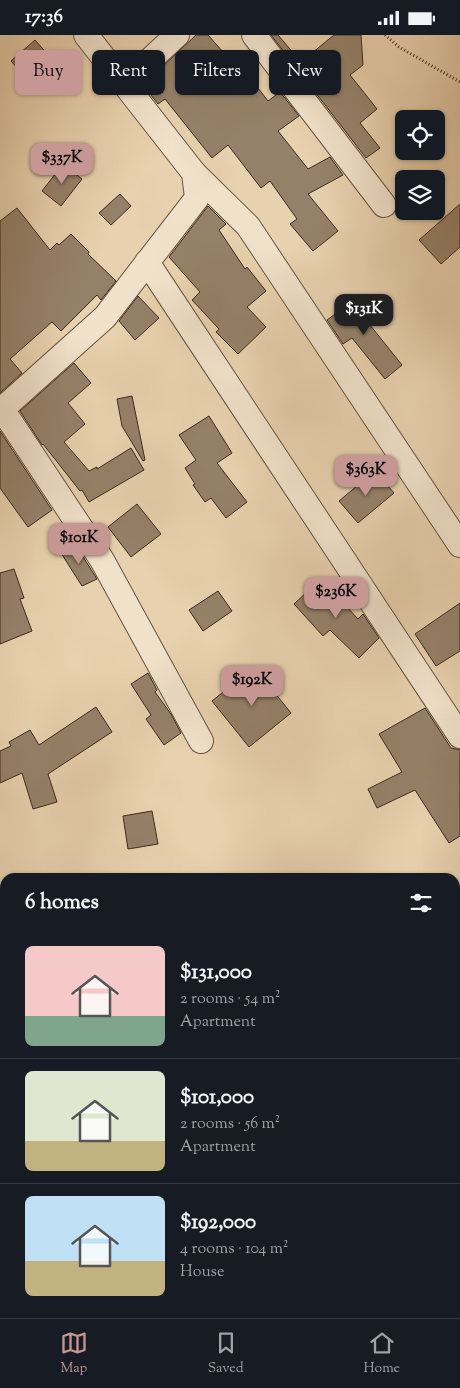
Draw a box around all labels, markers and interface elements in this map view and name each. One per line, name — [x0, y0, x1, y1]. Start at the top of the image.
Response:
text: 17:36 — [25, 4, 63, 31]
chip: Buy — [15, 50, 82, 95]
chip: Rent — [92, 50, 165, 95]
chip: Filters — [175, 50, 259, 95]
chip: New — [269, 50, 341, 95]
map controls — [395, 110, 445, 220]
button: locate — [395, 110, 445, 160]
pin: $337K — [27, 143, 97, 185]
text: $337K — [41, 147, 83, 170]
button: layers — [395, 170, 445, 220]
pin: $131K — [329, 293, 399, 336]
text: $131K — [345, 298, 383, 321]
pin: $363K — [331, 455, 401, 497]
text: $363K — [346, 459, 386, 482]
pin: $101K — [44, 523, 114, 565]
text: $101K — [59, 527, 99, 550]
pin: $236K — [301, 577, 371, 619]
text: $236K — [315, 581, 357, 604]
pin: $192K — [217, 665, 287, 707]
text: $192K — [232, 669, 272, 692]
text: 6 homes — [25, 888, 99, 918]
icon: filters — [407, 889, 435, 917]
text: $131,000 — [180, 958, 252, 988]
icon: home — [65, 966, 125, 1026]
text: 2 rooms · 54 m² — [180, 988, 280, 1011]
text: Apartment — [180, 1011, 256, 1034]
text: $101,000 — [180, 1083, 254, 1113]
icon: home — [65, 1091, 125, 1151]
text: 2 rooms · 56 m² — [180, 1113, 280, 1136]
text: Apartment — [180, 1136, 256, 1159]
text: $192,000 — [180, 1208, 256, 1238]
icon: home — [65, 1216, 125, 1276]
text: 4 rooms · 104 m² — [180, 1238, 288, 1261]
text: House — [180, 1261, 224, 1284]
tab: Map — [60, 1329, 88, 1379]
tab: Saved — [208, 1329, 244, 1379]
tab: Home — [363, 1329, 400, 1379]

